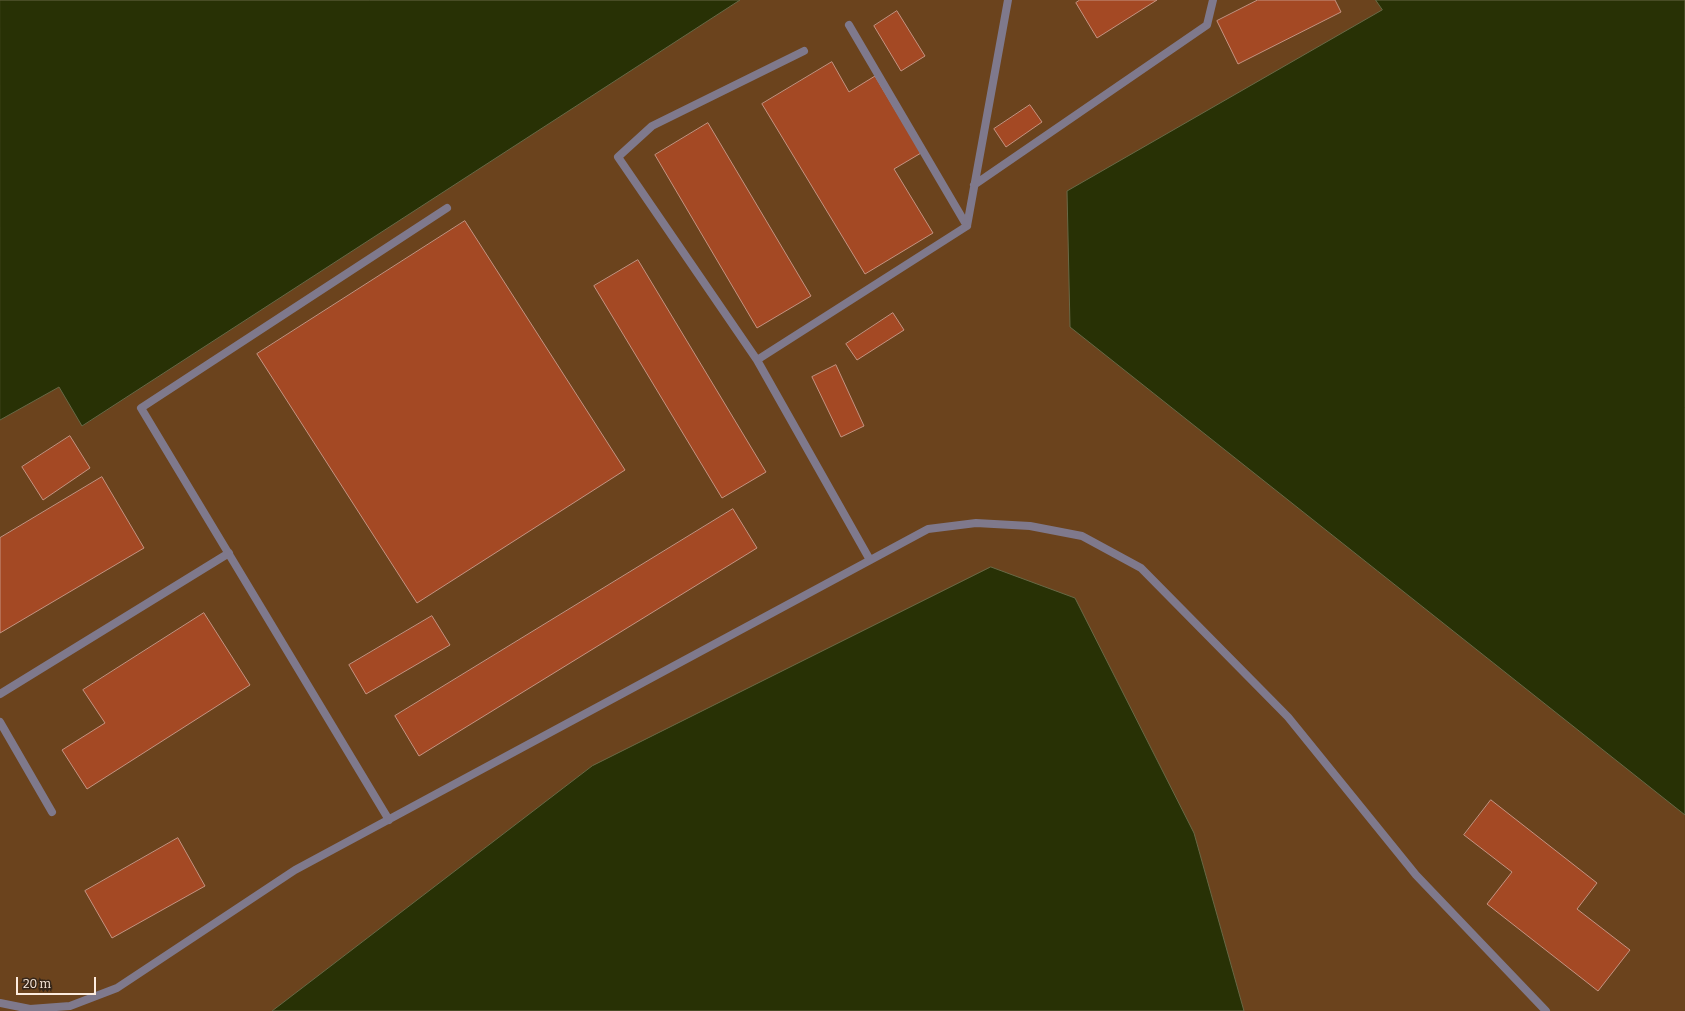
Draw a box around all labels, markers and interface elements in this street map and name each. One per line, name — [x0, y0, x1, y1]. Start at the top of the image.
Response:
scale bar — [18, 969, 98, 995]
text: 20 m — [23, 977, 51, 991]

